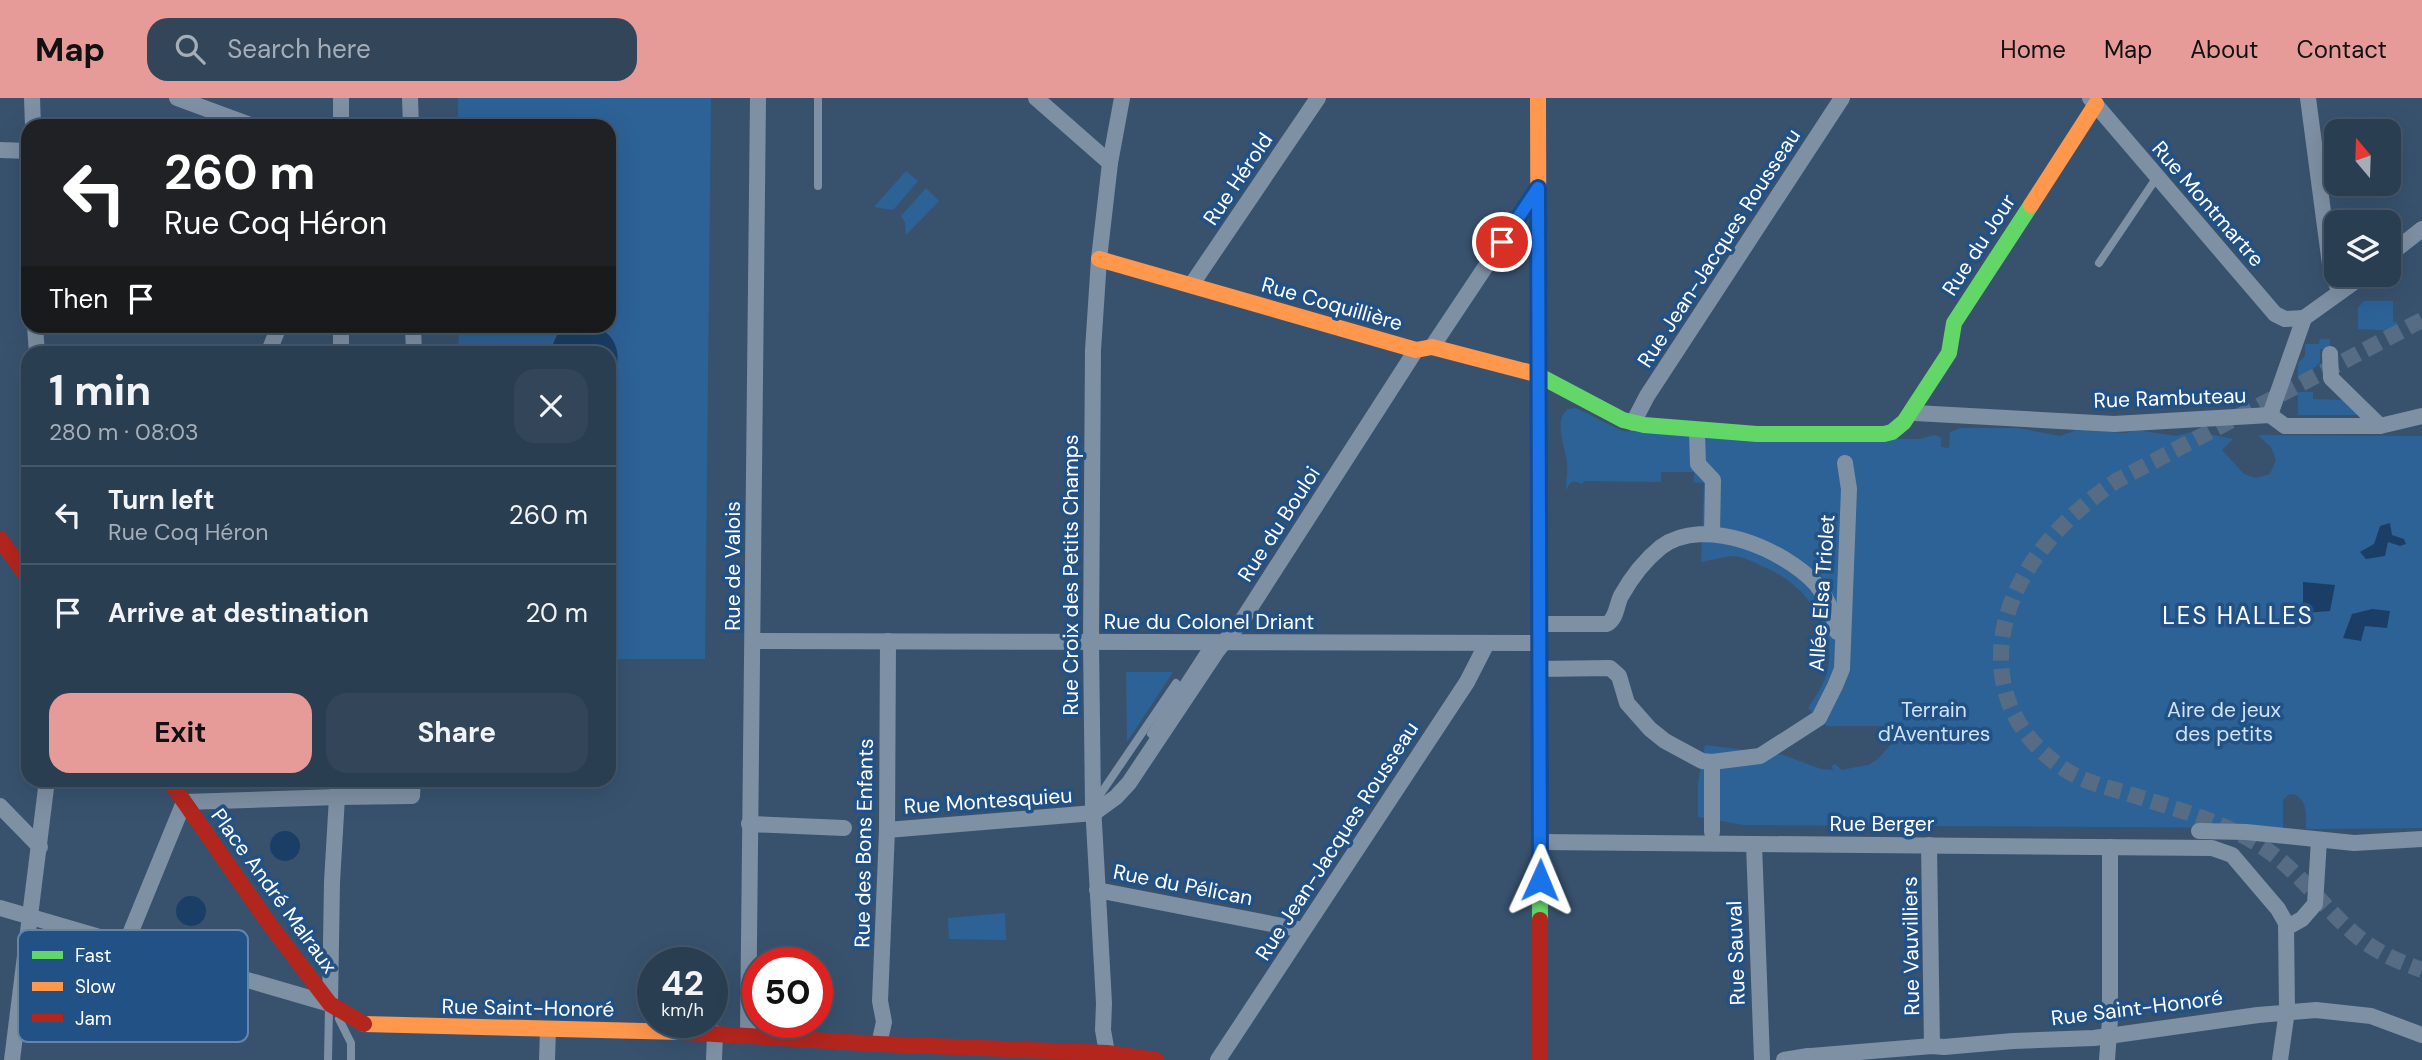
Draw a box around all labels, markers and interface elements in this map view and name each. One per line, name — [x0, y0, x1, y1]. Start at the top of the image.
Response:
search box — [147, 18, 637, 81]
text: Map — [35, 28, 105, 71]
icon: search — [171, 30, 209, 68]
text: Search here — [227, 32, 371, 66]
text: Home — [2000, 34, 2066, 65]
text: Map — [2104, 34, 2152, 65]
text: About — [2190, 34, 2259, 65]
text: Contact — [2297, 34, 2387, 65]
north arrow — [2324, 119, 2401, 196]
map controls — [2324, 119, 2401, 287]
street label: Rue Jean-Jacques Rousseau — [1631, 123, 1807, 373]
street label: Rue Hérold — [1197, 127, 1279, 231]
street label: Rue Montmartre — [2146, 135, 2270, 273]
text: 260 m — [164, 140, 315, 204]
icon: left — [49, 147, 140, 238]
street label: Rue du Jour — [1936, 189, 2022, 301]
text: Rue Coq Héron — [164, 202, 387, 244]
button: layers — [2324, 210, 2401, 287]
pin — [1472, 212, 1532, 272]
icon: arrive — [1483, 223, 1521, 261]
street label: Rue Coquillière — [1258, 271, 1406, 338]
icon: arrive — [122, 280, 160, 318]
text: Then — [49, 282, 108, 316]
text: 1 min — [49, 363, 151, 418]
button: close — [514, 369, 588, 443]
street label: Rue Rambuteau — [2093, 381, 2247, 415]
text: 280 m · 08:03 — [49, 417, 199, 447]
street label: Rue Croix des Petits Champs — [1057, 435, 1085, 715]
street label: Rue du Bouloi — [1231, 461, 1327, 587]
text: Turn left — [108, 483, 215, 517]
icon: left — [49, 496, 87, 534]
text: 260 m — [509, 498, 588, 532]
street label: Rue de Valois — [719, 501, 747, 631]
street label: Allée Elsa Triolet — [1803, 514, 1841, 672]
text: Rue Coq Héron — [108, 517, 268, 547]
icon: arrive — [49, 594, 87, 632]
text: Arrive at destination — [108, 596, 369, 630]
text: 20 m — [525, 596, 588, 630]
district label: LES HALLES — [2162, 600, 2314, 631]
street label: Rue du Colonel Driant — [1104, 608, 1314, 636]
button: Exit — [49, 693, 312, 773]
button: Share — [326, 693, 588, 773]
park label: Terrain d'Aventures — [1878, 696, 1990, 748]
park label: Aire de jeux des petits — [2167, 696, 2281, 748]
street label: Rue Jean-Jacques Rousseau — [1249, 716, 1425, 966]
street label: Rue des Bons Enfants — [848, 738, 880, 948]
street label: Rue Montesquieu — [903, 781, 1073, 821]
street label: Place André Malraux — [205, 803, 343, 979]
street label: Rue Berger — [1829, 810, 1935, 838]
position arrow — [1503, 843, 1577, 917]
street label: Rue du Pélican — [1111, 858, 1255, 912]
street label: Rue Vauvilliers — [1896, 876, 1926, 1016]
street label: Rue Sauval — [1720, 900, 1752, 1006]
legend — [18, 930, 248, 1042]
text: Fast — [75, 943, 111, 968]
speed limit sign: 50 — [742, 947, 833, 1038]
text: 42 — [661, 960, 704, 1006]
text: Slow — [75, 974, 116, 999]
street label: Rue Saint-Honoré — [2050, 984, 2225, 1032]
street label: Rue Saint-Honoré — [441, 992, 615, 1024]
text: km/h — [661, 998, 704, 1022]
text: Jam — [75, 1006, 112, 1031]

